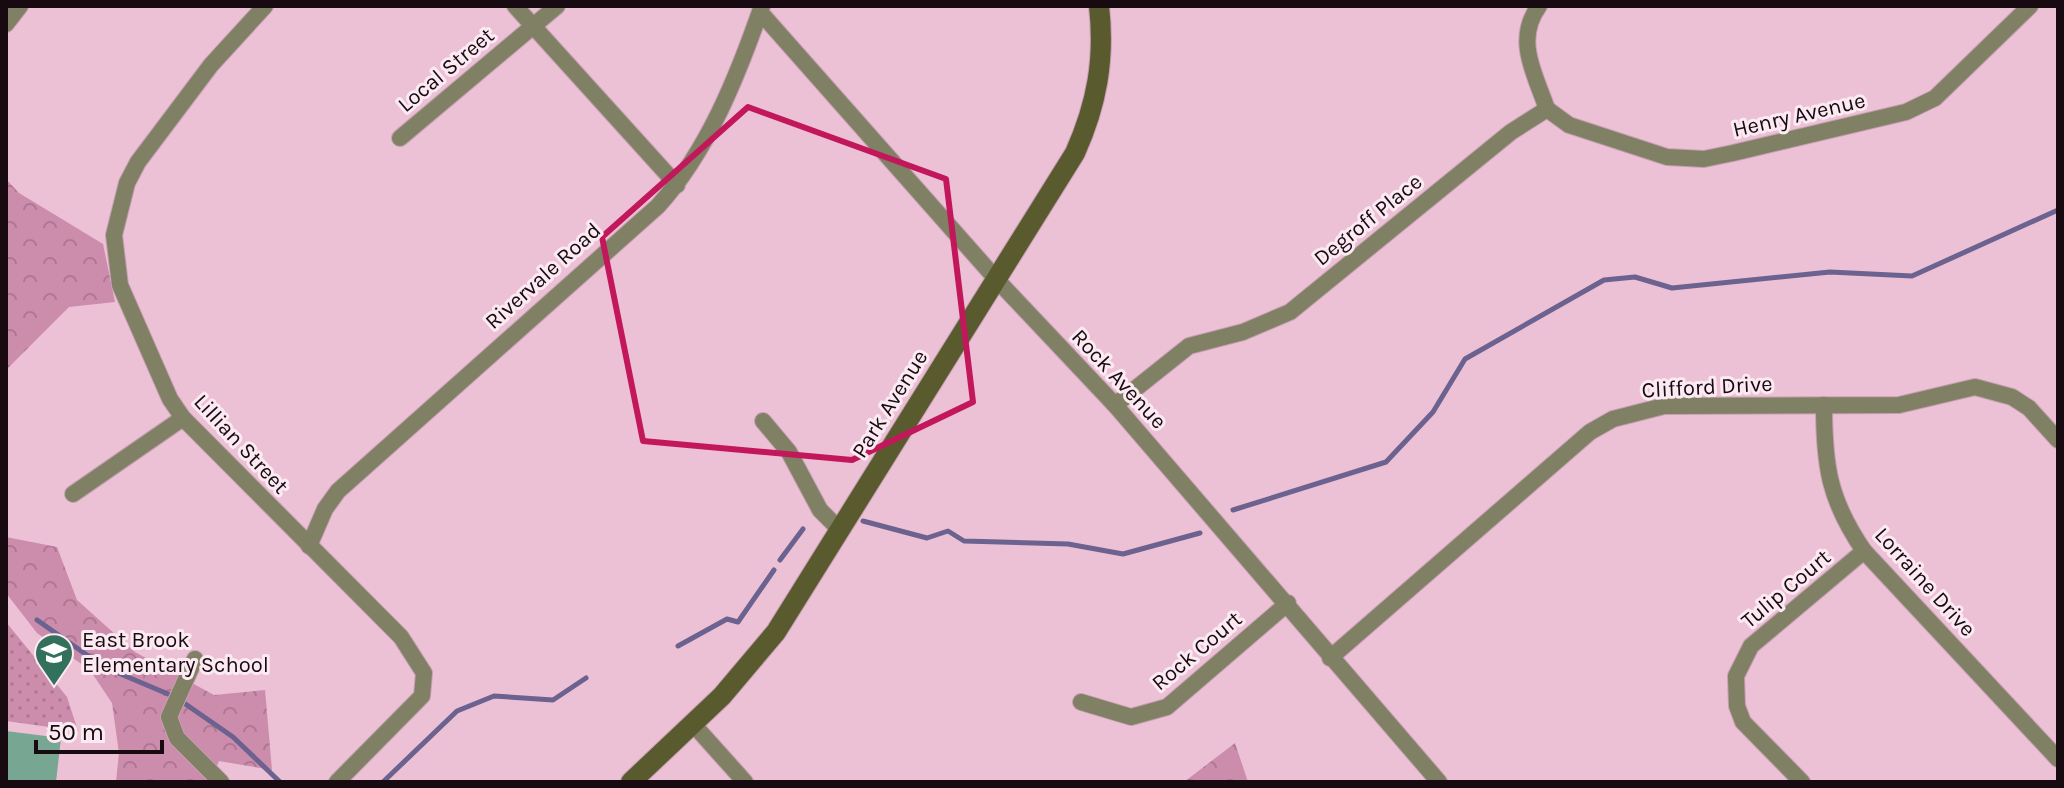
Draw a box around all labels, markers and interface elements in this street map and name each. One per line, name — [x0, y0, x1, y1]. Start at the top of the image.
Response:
street label: Local Street — [393, 22, 499, 118]
street label: Henry Avenue — [1730, 87, 1868, 143]
street label: Degroff Place — [1309, 168, 1427, 272]
street label: Rivervale Road — [480, 217, 606, 335]
street label: Rock Avenue — [1066, 324, 1172, 434]
street label: Park Avenue — [847, 345, 933, 463]
street label: Clifford Drive — [1641, 371, 1773, 403]
street label: Lillian Street — [188, 389, 294, 499]
street label: Lorraine Drive — [1869, 522, 1981, 642]
street label: Tulip Court — [1736, 544, 1836, 634]
street label: Rock Court — [1147, 606, 1247, 696]
place label: East Brook Elementary School — [82, 627, 269, 678]
school or university icon: East Brook Elementary School — [33, 632, 75, 687]
scale bar — [36, 704, 162, 754]
text: 50 m — [48, 718, 104, 746]

